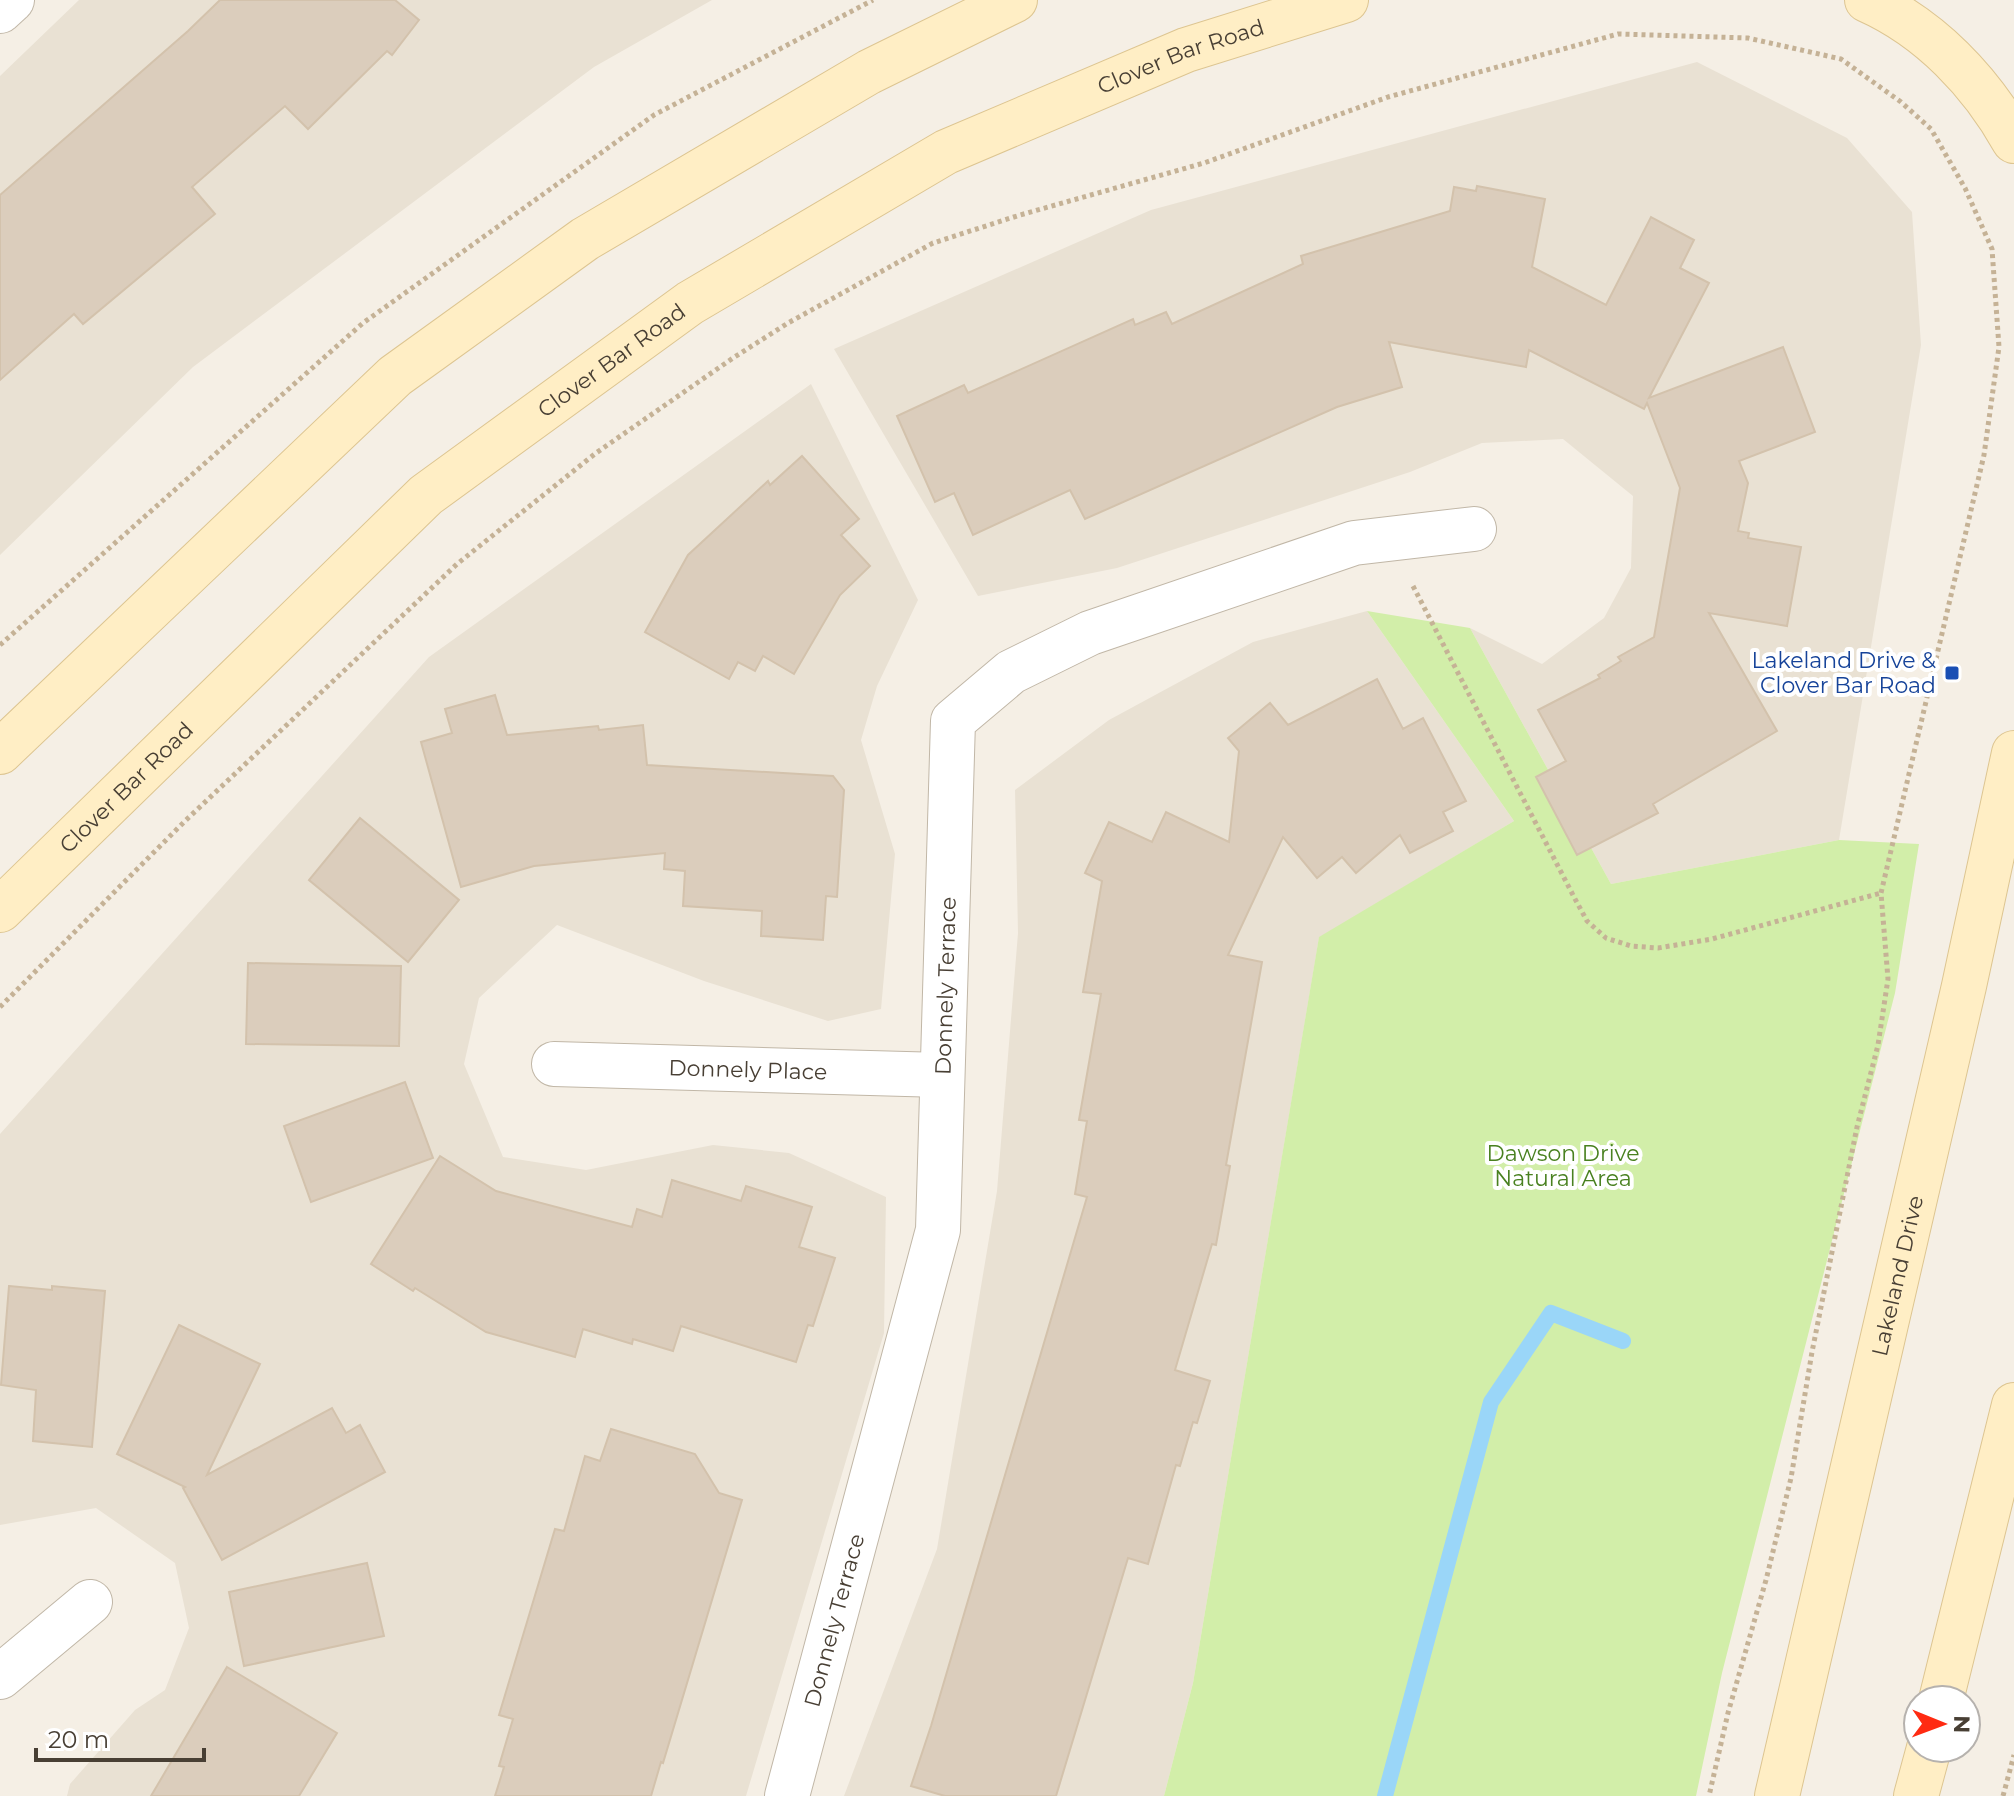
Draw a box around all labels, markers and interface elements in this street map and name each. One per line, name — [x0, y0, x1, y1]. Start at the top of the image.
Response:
street label: Clover Bar Road — [1093, 13, 1267, 100]
street label: Clover Bar Road — [533, 298, 691, 423]
place label: Lakeland Drive & Clover Bar Road — [1752, 647, 1936, 699]
marker: Lakeland Drive & Clover Bar Road — [1943, 664, 1961, 682]
street label: Clover Bar Road — [54, 716, 199, 859]
street label: Donnely Terrace — [930, 896, 962, 1075]
street label: Donnely Place — [668, 1054, 828, 1086]
park label: Dawson Drive Natural Area — [1487, 1140, 1639, 1192]
street label: Lakeland Drive — [1866, 1193, 1929, 1359]
street label: Donnely Terrace — [798, 1531, 870, 1710]
north arrow — [1902, 1684, 1982, 1764]
scale bar — [36, 1712, 204, 1762]
text: N — [1948, 1715, 1975, 1733]
text: 20 m — [48, 1725, 109, 1754]

